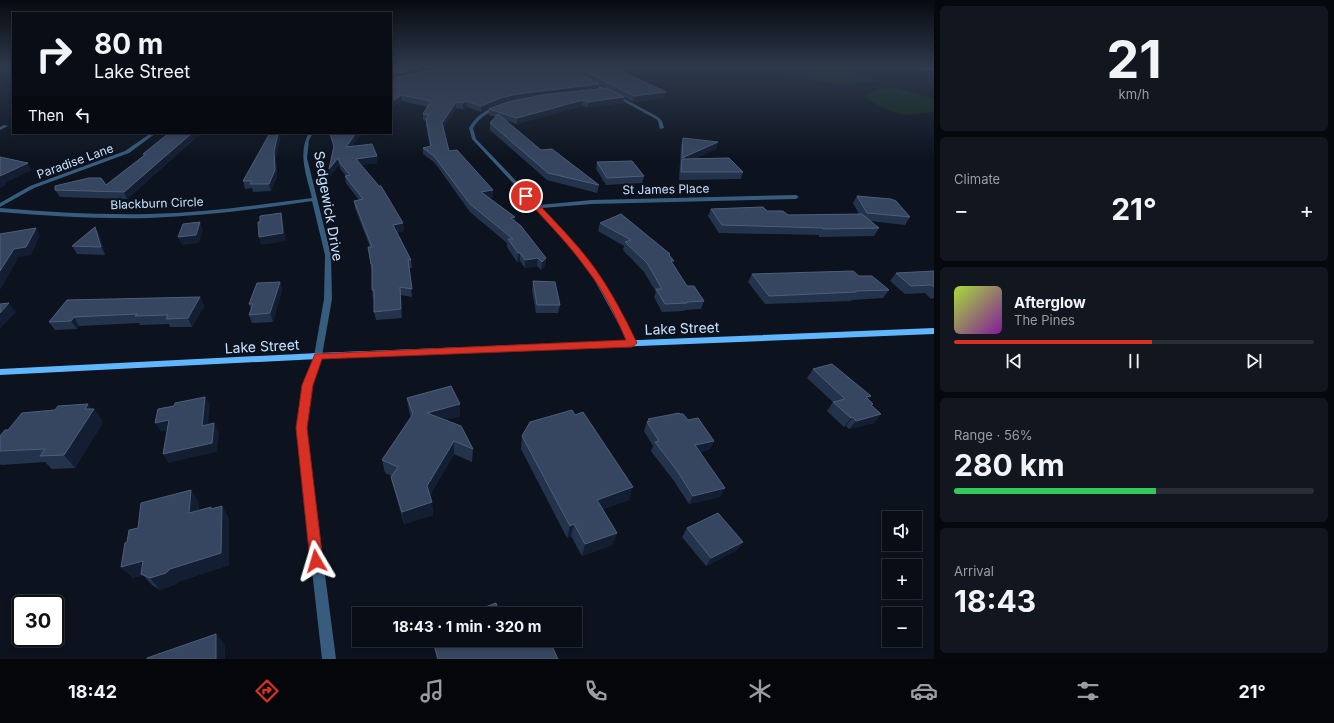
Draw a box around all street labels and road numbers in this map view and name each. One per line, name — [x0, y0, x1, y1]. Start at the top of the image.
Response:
street label: Paradise Lane — [35, 140, 115, 182]
street label: Sedgewick Drive — [311, 150, 347, 262]
street label: St James Place — [622, 181, 710, 197]
street label: Blackburn Circle — [110, 194, 204, 212]
street label: Lake Street — [644, 318, 720, 338]
street label: Lake Street — [224, 336, 300, 356]

